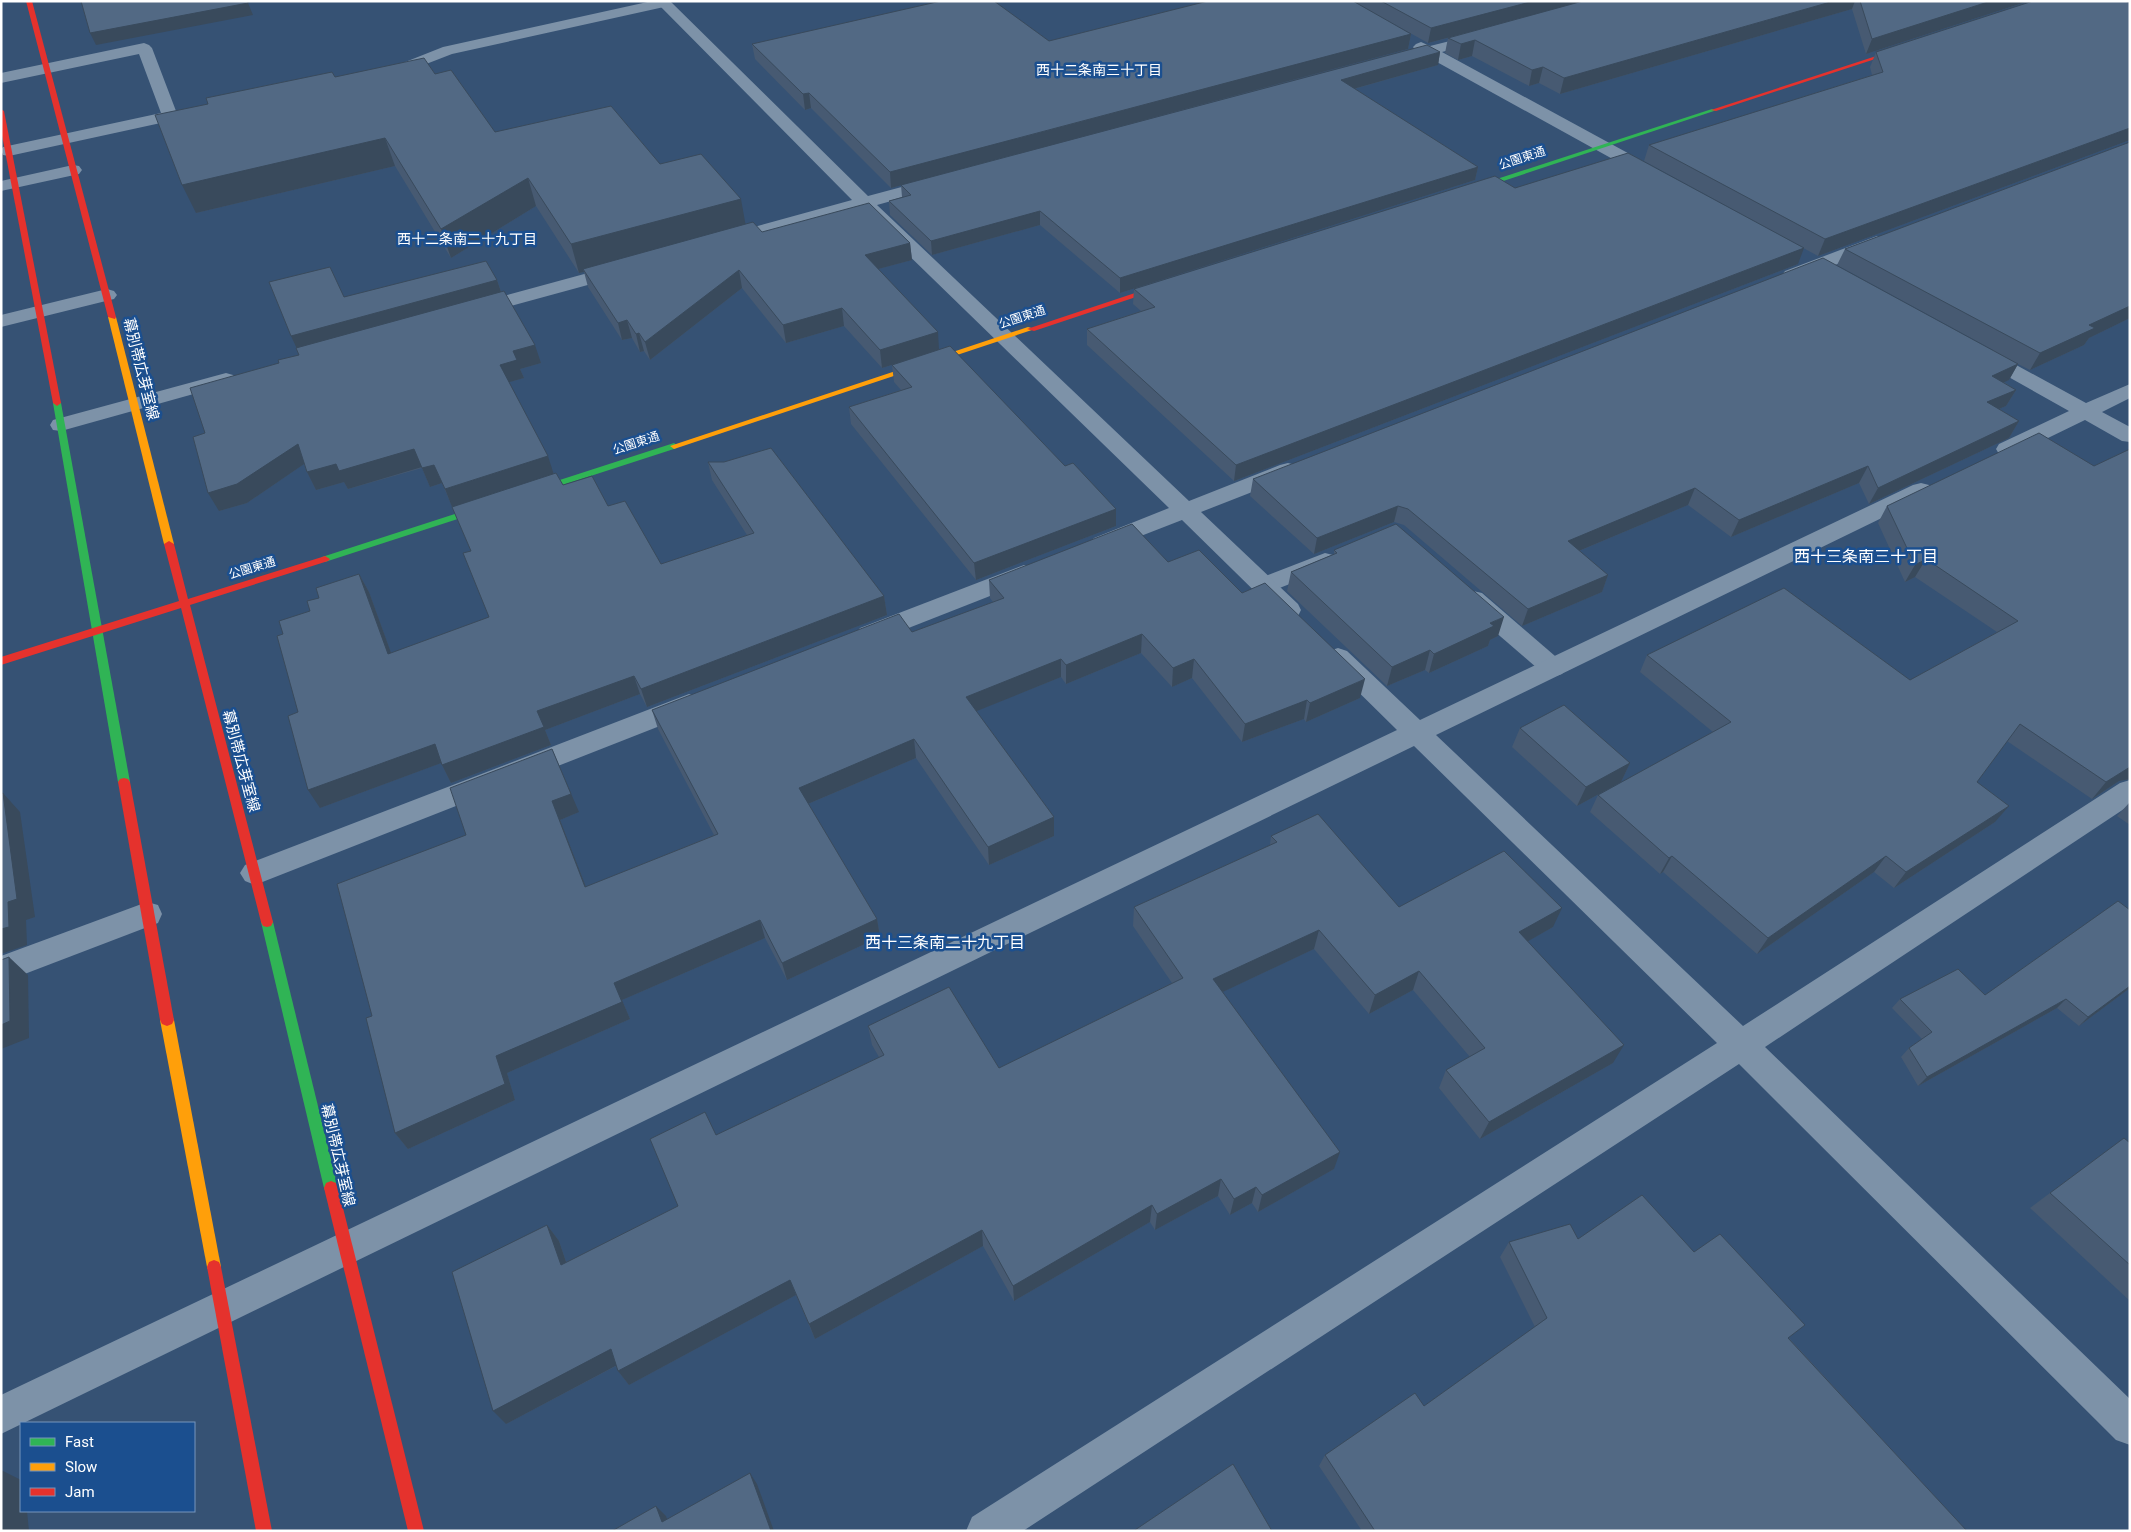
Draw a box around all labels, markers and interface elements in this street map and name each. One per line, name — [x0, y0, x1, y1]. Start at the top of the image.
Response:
district label: 西十二条南三十丁目 — [1036, 62, 1162, 78]
street label: 公園東通 — [1497, 144, 1547, 172]
district label: 西十二条南二十九丁目 — [397, 231, 537, 247]
street label: 公園東通 — [997, 303, 1047, 331]
street label: 幕別帯広芽室線 — [120, 316, 162, 422]
street label: 公園東通 — [611, 429, 661, 457]
district label: 西十三条南三十丁目 — [1794, 547, 1938, 566]
street label: 公園東通 — [227, 554, 277, 582]
street label: 幕別帯広芽室線 — [219, 708, 263, 814]
district label: 西十三条南二十九丁目 — [865, 933, 1025, 952]
street label: 幕別帯広芽室線 — [317, 1102, 359, 1208]
legend — [20, 1422, 195, 1512]
text: Fast — [65, 1433, 94, 1451]
text: Slow — [65, 1458, 97, 1476]
text: Jam — [65, 1483, 95, 1501]

